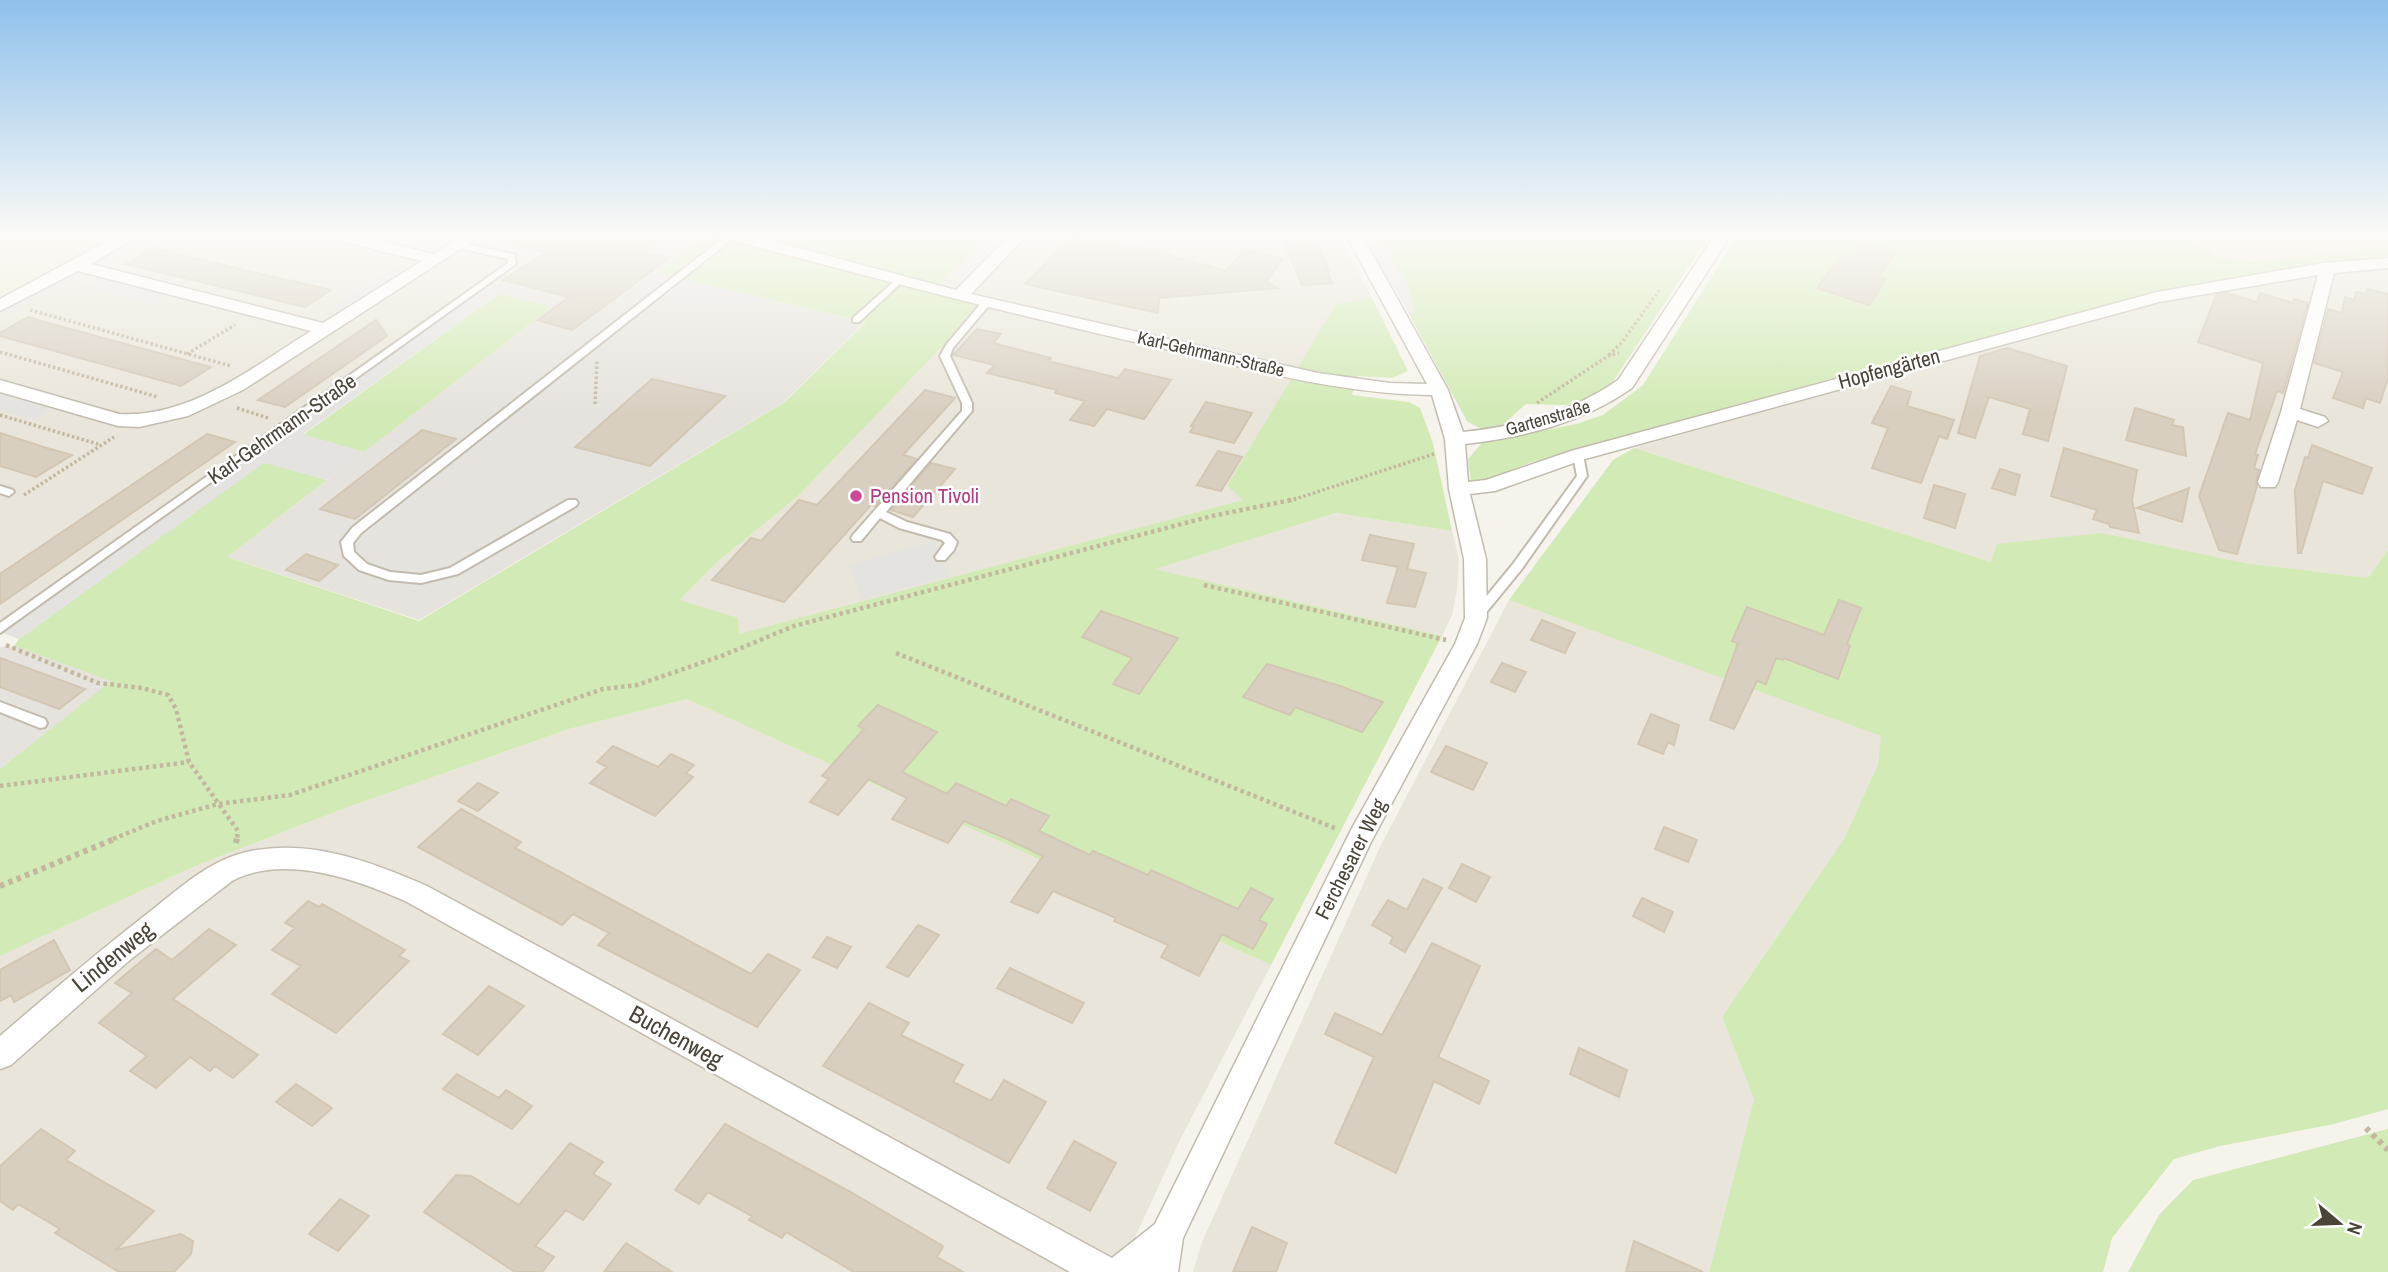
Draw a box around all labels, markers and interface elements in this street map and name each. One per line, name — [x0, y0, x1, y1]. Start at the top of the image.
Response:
street label: Karl-Gehrmann-Straße — [1135, 324, 1287, 383]
street label: Hopfengärten — [1835, 341, 1943, 396]
street label: Karl-Gehrmann-Straße — [202, 366, 362, 491]
street label: Gartenstraße — [1503, 394, 1593, 442]
place label: Pension Tivoli — [870, 481, 979, 510]
marker: Pension Tivoli — [848, 488, 864, 504]
street label: Ferchesarer Weg — [1308, 793, 1394, 924]
street label: Lindenweg — [65, 913, 160, 999]
street label: Buchenweg — [624, 997, 729, 1075]
north arrow — [2304, 1188, 2374, 1258]
text: N — [2341, 1219, 2369, 1238]

